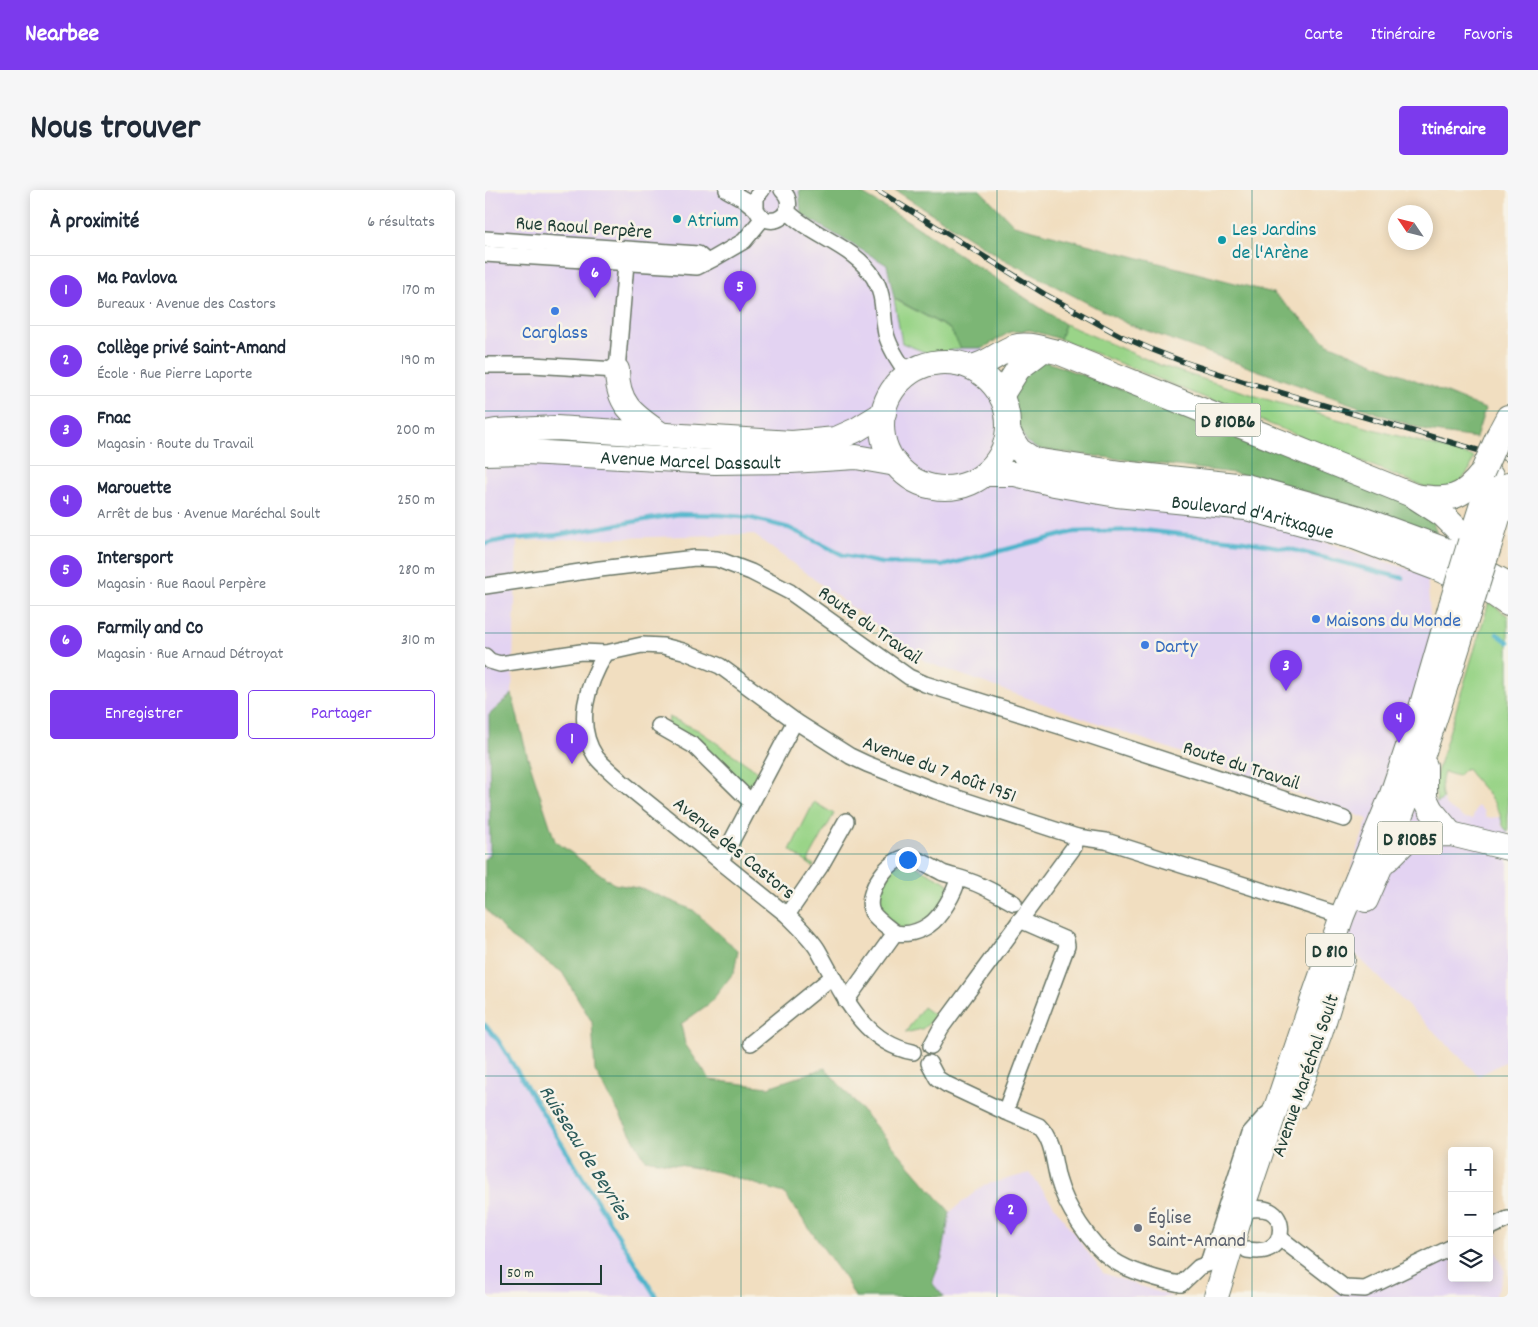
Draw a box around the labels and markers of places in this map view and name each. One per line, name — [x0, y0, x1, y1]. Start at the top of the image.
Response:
place label: Atrium — [687, 208, 739, 236]
marker: Atrium — [671, 213, 683, 225]
place label: Les Jardins de l'Arène — [1232, 217, 1317, 268]
marker: Les Jardins de l'Arène — [1216, 234, 1228, 246]
pin: 6 — [579, 257, 611, 298]
pin: 5 — [724, 271, 756, 312]
marker: Carglass — [549, 305, 561, 317]
place label: Carglass — [522, 320, 588, 348]
place label: Maisons du Monde — [1326, 608, 1461, 636]
marker: Maisons du Monde — [1310, 613, 1322, 625]
place label: Darty — [1155, 634, 1199, 662]
marker: Darty — [1139, 639, 1151, 651]
pin: 3 — [1270, 650, 1302, 691]
pin: 4 — [1383, 702, 1415, 743]
pin: 1 — [556, 723, 588, 764]
pin: 2 — [995, 1194, 1027, 1235]
place label: Église Saint-Amand — [1148, 1205, 1246, 1256]
marker: Église Saint-Amand — [1132, 1222, 1144, 1234]

